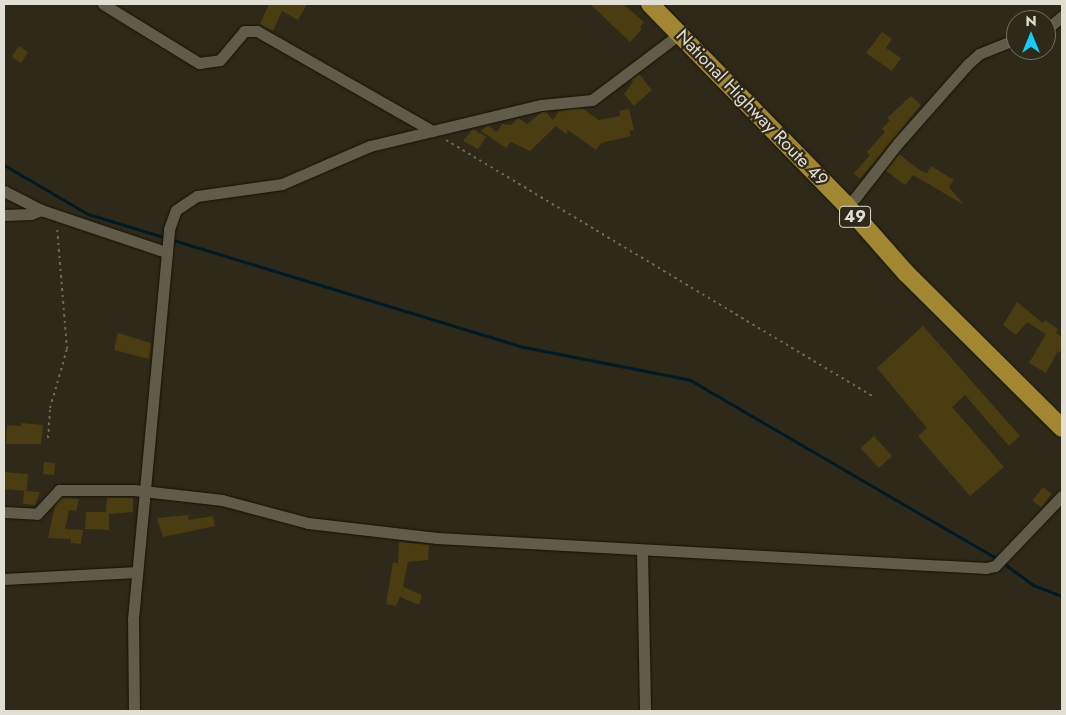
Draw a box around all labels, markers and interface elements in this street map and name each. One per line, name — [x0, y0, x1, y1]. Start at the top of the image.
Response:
north arrow — [1006, 10, 1056, 60]
text: N — [1025, 11, 1037, 31]
street label: National Highway Route 49 — [671, 25, 833, 191]
road number: 49 — [839, 203, 871, 230]

